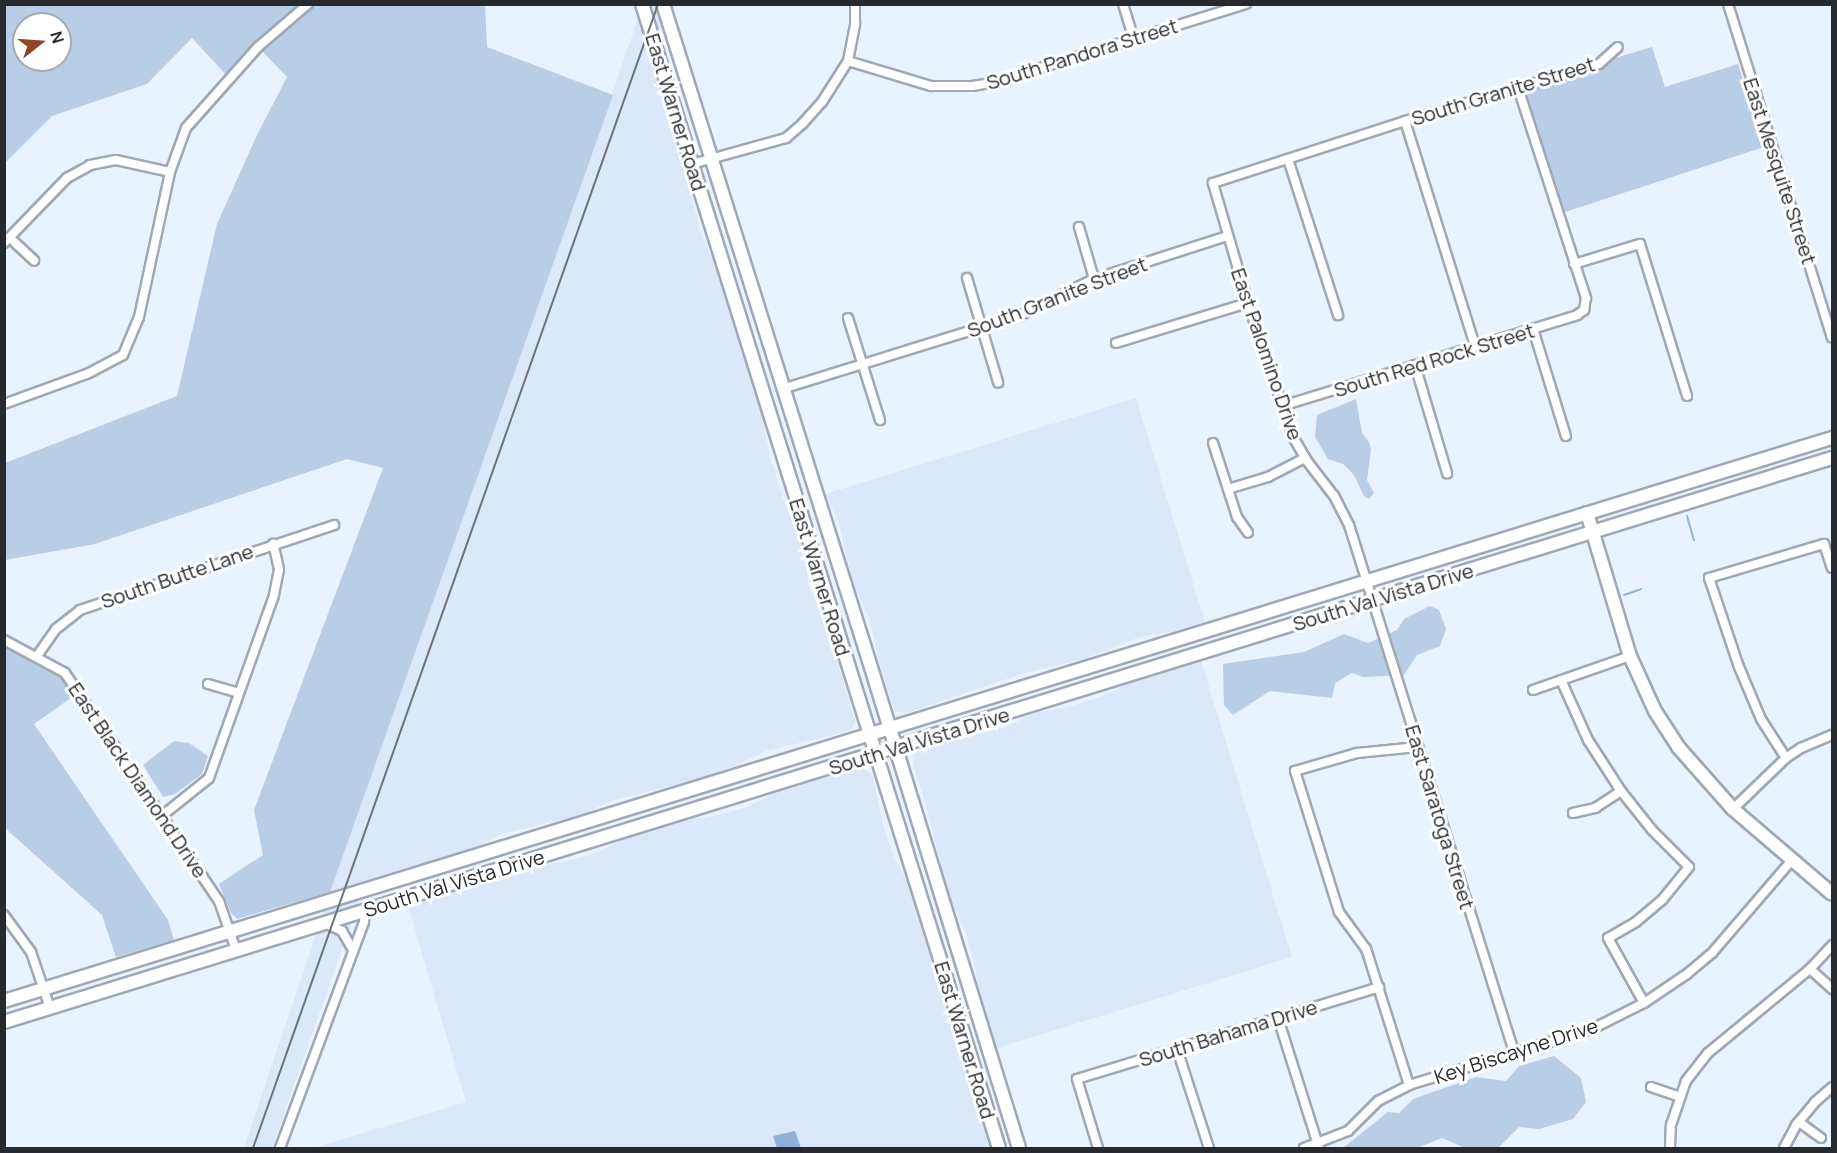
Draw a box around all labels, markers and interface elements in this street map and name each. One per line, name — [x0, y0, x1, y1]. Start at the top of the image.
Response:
north arrow — [12, 12, 72, 72]
street label: South Pandora Street — [983, 13, 1181, 95]
text: N — [45, 29, 70, 46]
street label: East Warner Road — [641, 30, 711, 194]
street label: South Granite Street — [1408, 52, 1598, 130]
street label: East Mesquite Street — [1739, 75, 1821, 267]
street label: South Granite Street — [964, 252, 1150, 342]
street label: East Palomino Drive — [1226, 265, 1308, 443]
street label: South Red Rock Street — [1331, 318, 1537, 402]
street label: East Warner Road — [785, 495, 855, 659]
street label: South Butte Lane — [98, 539, 256, 613]
street label: South Val Vista Drive — [1290, 558, 1476, 636]
street label: East Black Diamond Drive — [64, 678, 212, 882]
street label: South Val Vista Drive — [826, 702, 1012, 780]
street label: East Saratoga Street — [1401, 722, 1479, 912]
street label: South Val Vista Drive — [361, 844, 547, 922]
street label: East Warner Road — [930, 958, 1000, 1122]
street label: South Bahama Drive — [1136, 994, 1320, 1072]
street label: Key Biscayne Drive — [1431, 1013, 1601, 1089]

